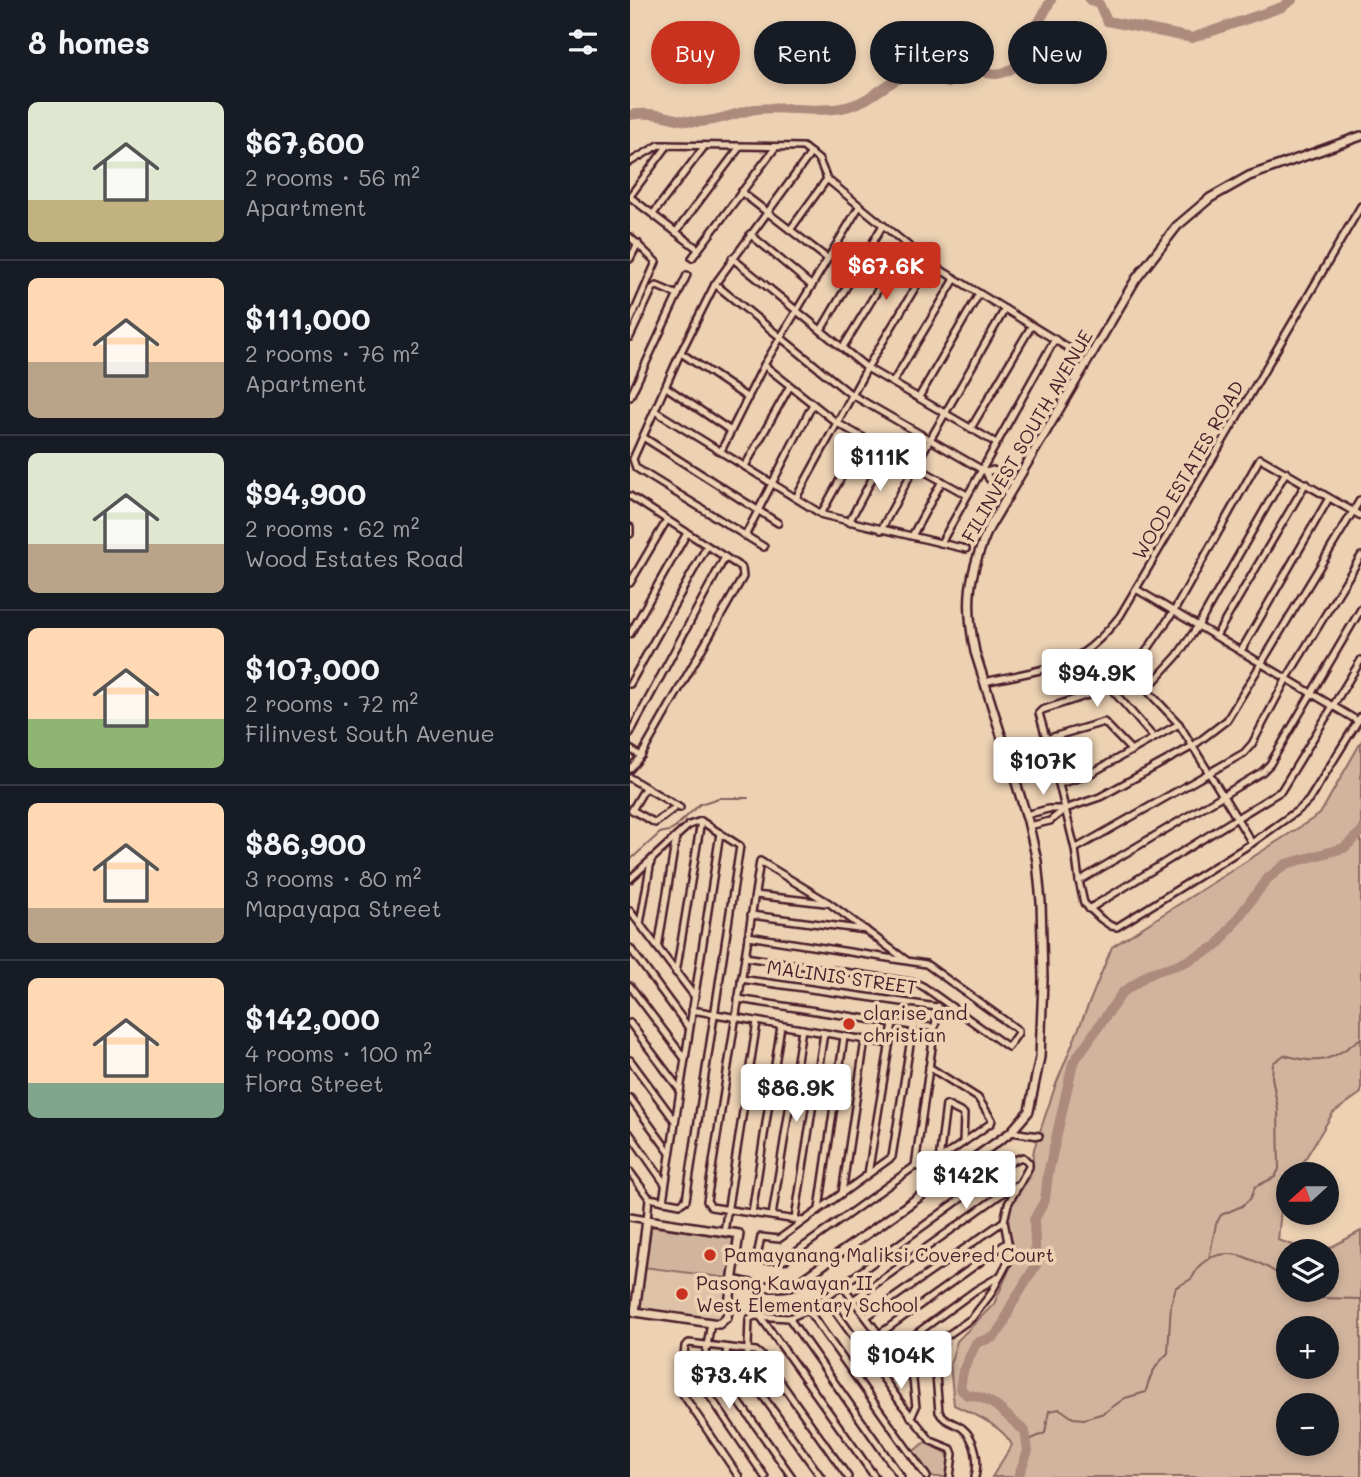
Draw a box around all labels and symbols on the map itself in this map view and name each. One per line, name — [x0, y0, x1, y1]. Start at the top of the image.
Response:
pin: $67.6K — [829, 243, 943, 302]
street label: FILINVEST SOUTH AVENUE — [955, 325, 1098, 547]
street label: WOOD ESTATES ROAD — [1126, 376, 1249, 564]
pin: $111K — [831, 434, 929, 493]
pin: $94.9K — [1040, 650, 1154, 709]
pin: $107K — [994, 738, 1092, 797]
street label: MALINIS STREET — [765, 954, 919, 999]
place label: clarise and christian — [863, 1000, 968, 1047]
marker: clarise and christian — [841, 1016, 857, 1032]
pin: $86.9K — [739, 1064, 853, 1124]
pin: $142K — [917, 1152, 1015, 1211]
north arrow — [1276, 1162, 1339, 1225]
place label: Pamayanang Maliksi Covered Court — [724, 1242, 1054, 1267]
marker: Pamayanang Maliksi Covered Court — [702, 1247, 718, 1263]
place label: Pasong Kawayan II West Elementary School — [696, 1270, 919, 1317]
marker: Pasong Kawayan II West Elementary School — [674, 1286, 690, 1302]
pin: $104K — [852, 1332, 950, 1391]
pin: $73.4K — [672, 1352, 786, 1411]

